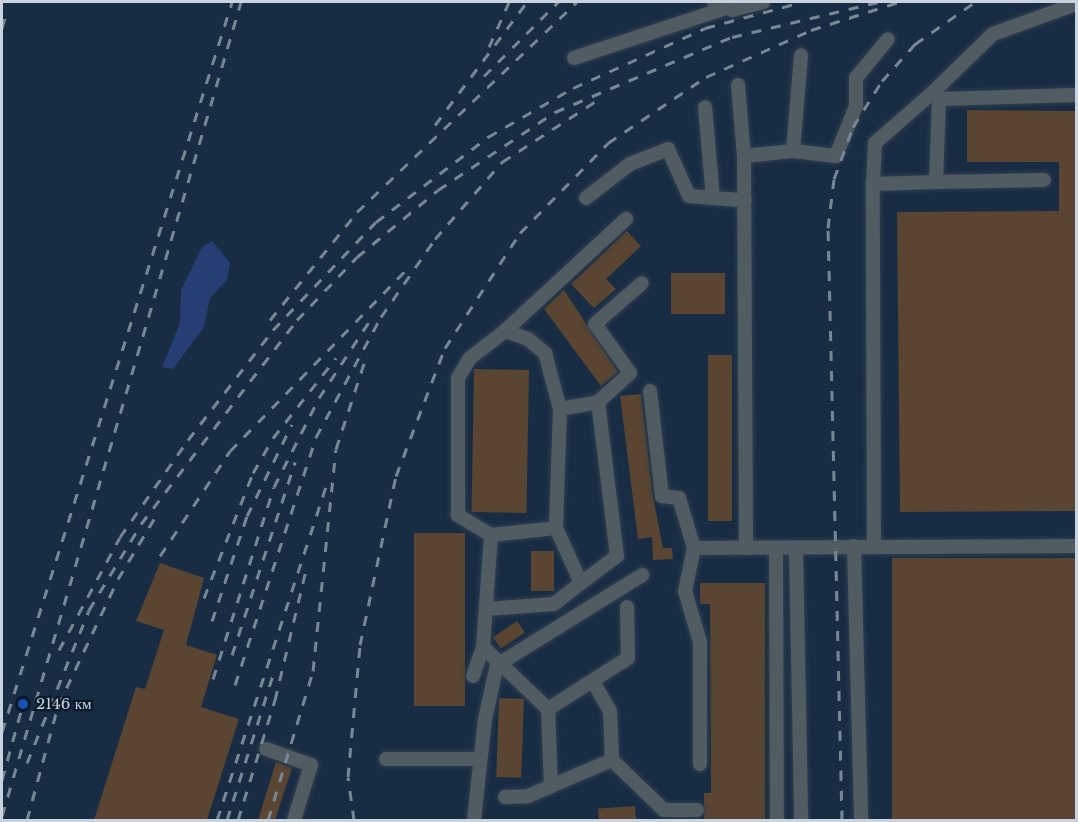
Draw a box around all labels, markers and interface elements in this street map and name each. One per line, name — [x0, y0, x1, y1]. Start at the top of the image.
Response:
marker: 2146 км — [14, 695, 32, 713]
place label: 2146 км — [36, 695, 91, 713]

